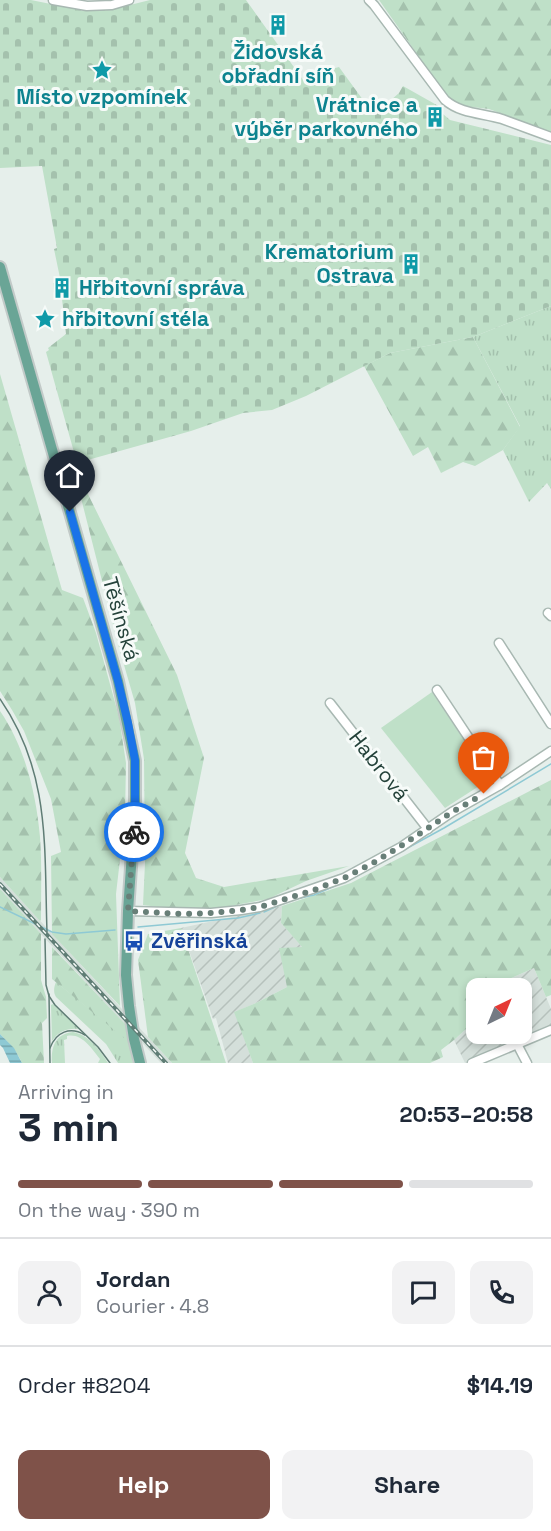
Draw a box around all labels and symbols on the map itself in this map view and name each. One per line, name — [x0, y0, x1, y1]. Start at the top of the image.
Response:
building icon: Židovská obřadní síň — [266, 13, 290, 37]
place label: Židovská obřadní síň — [221, 38, 335, 89]
place icon: Místo vzpomínek — [90, 58, 114, 82]
place label: Místo vzpomínek — [16, 83, 188, 110]
place label: Vrátnice a výběr parkovného — [234, 91, 418, 142]
building icon: Vrátnice a výběr parkovného — [423, 105, 447, 129]
place label: Krematorium Ostrava — [265, 238, 394, 289]
building icon: Krematorium Ostrava — [399, 252, 423, 276]
place label: Hřbitovní správa — [79, 274, 245, 301]
building icon: Hřbitovní správa — [50, 276, 74, 300]
place label: hřbitovní stéla — [62, 305, 209, 332]
place icon: hřbitovní stéla — [33, 307, 57, 331]
pin — [44, 450, 95, 512]
street label: Těšínská — [97, 574, 146, 664]
street label: Habrová — [343, 725, 415, 807]
pin — [458, 732, 509, 794]
courier — [104, 802, 164, 862]
place label: Zvěřinská — [151, 927, 248, 954]
bus stop icon: Zvěřinská — [122, 929, 146, 953]
north arrow — [466, 978, 532, 1044]

